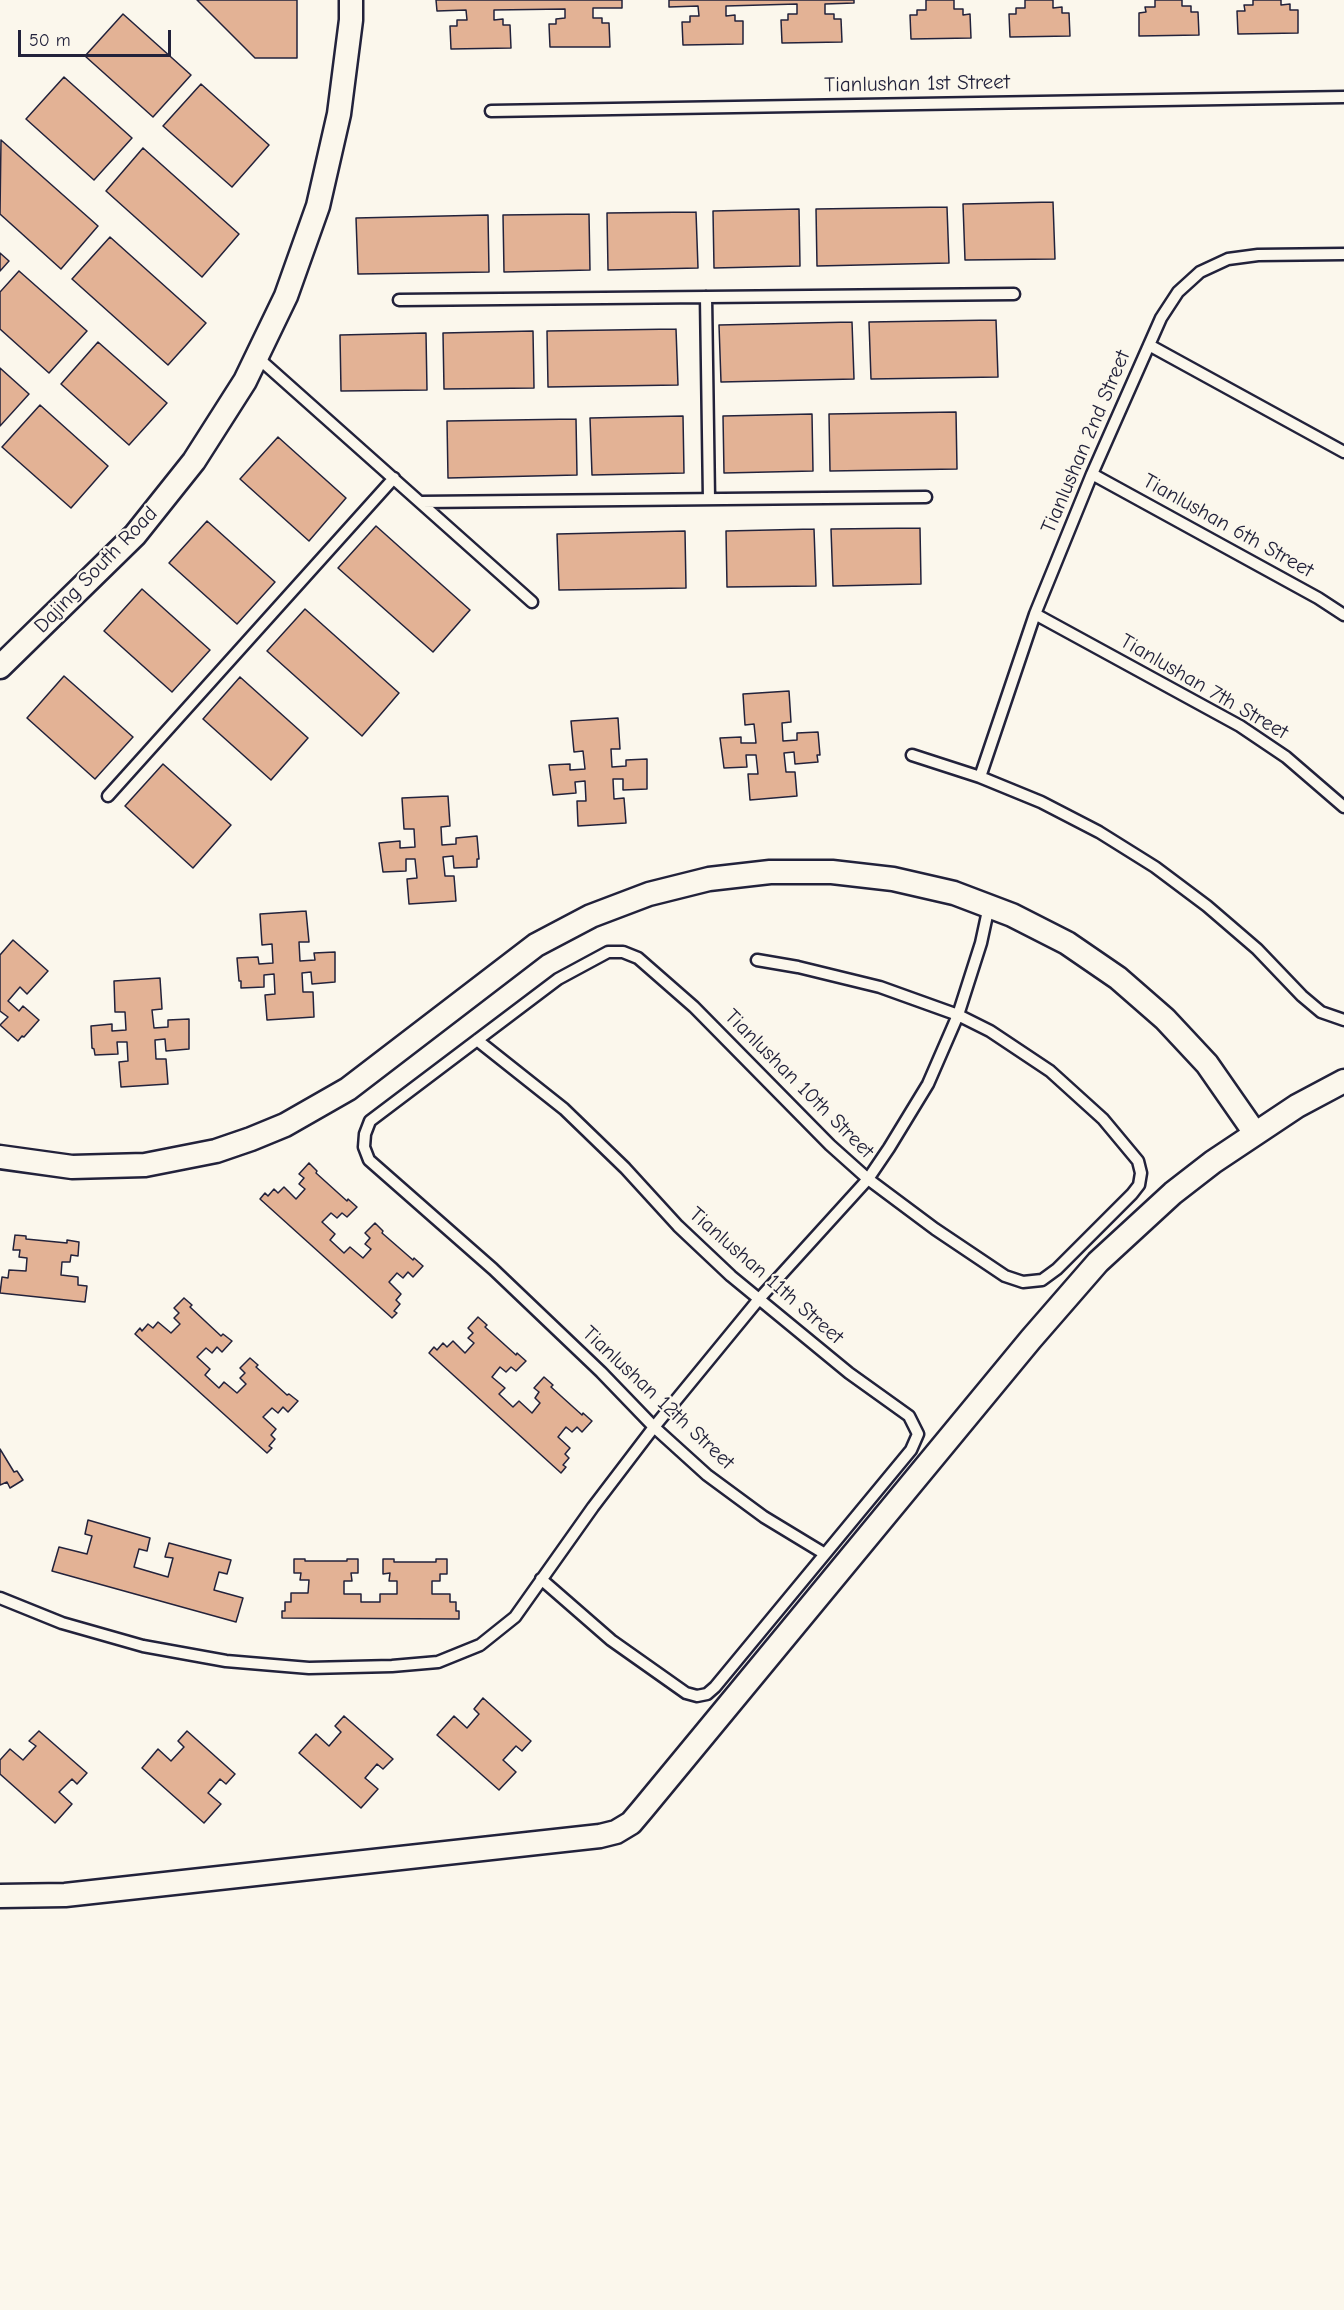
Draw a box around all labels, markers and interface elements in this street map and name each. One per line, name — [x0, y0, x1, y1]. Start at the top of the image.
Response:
scale bar — [21, 18, 174, 56]
text: 50 m — [29, 30, 71, 51]
street label: Tianlushan 1st Street — [824, 70, 1010, 98]
street label: Tianlushan 2nd Street — [1036, 347, 1136, 537]
street label: Tianlushan 6th Street — [1138, 469, 1318, 583]
street label: Dajing South Road — [29, 501, 163, 639]
street label: Tianlushan 7th Street — [1116, 629, 1292, 745]
street label: Tianlushan 10th Street — [719, 1004, 879, 1164]
street label: Tianlushan 11th Street — [684, 1202, 848, 1350]
street label: Tianlushan 12th Street — [577, 1321, 739, 1475]

